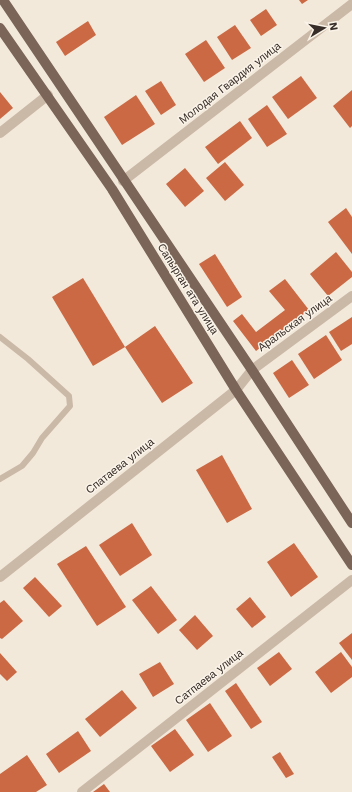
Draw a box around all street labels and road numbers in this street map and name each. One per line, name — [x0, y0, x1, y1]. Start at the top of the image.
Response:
street label: Молодая Гвардия улица — [177, 39, 284, 127]
street label: Сапырган ата улица — [155, 241, 222, 338]
street label: Аральская улица — [255, 291, 335, 354]
street label: Спатаева улица — [83, 435, 157, 497]
street label: Сатпаева улица — [172, 646, 246, 708]

